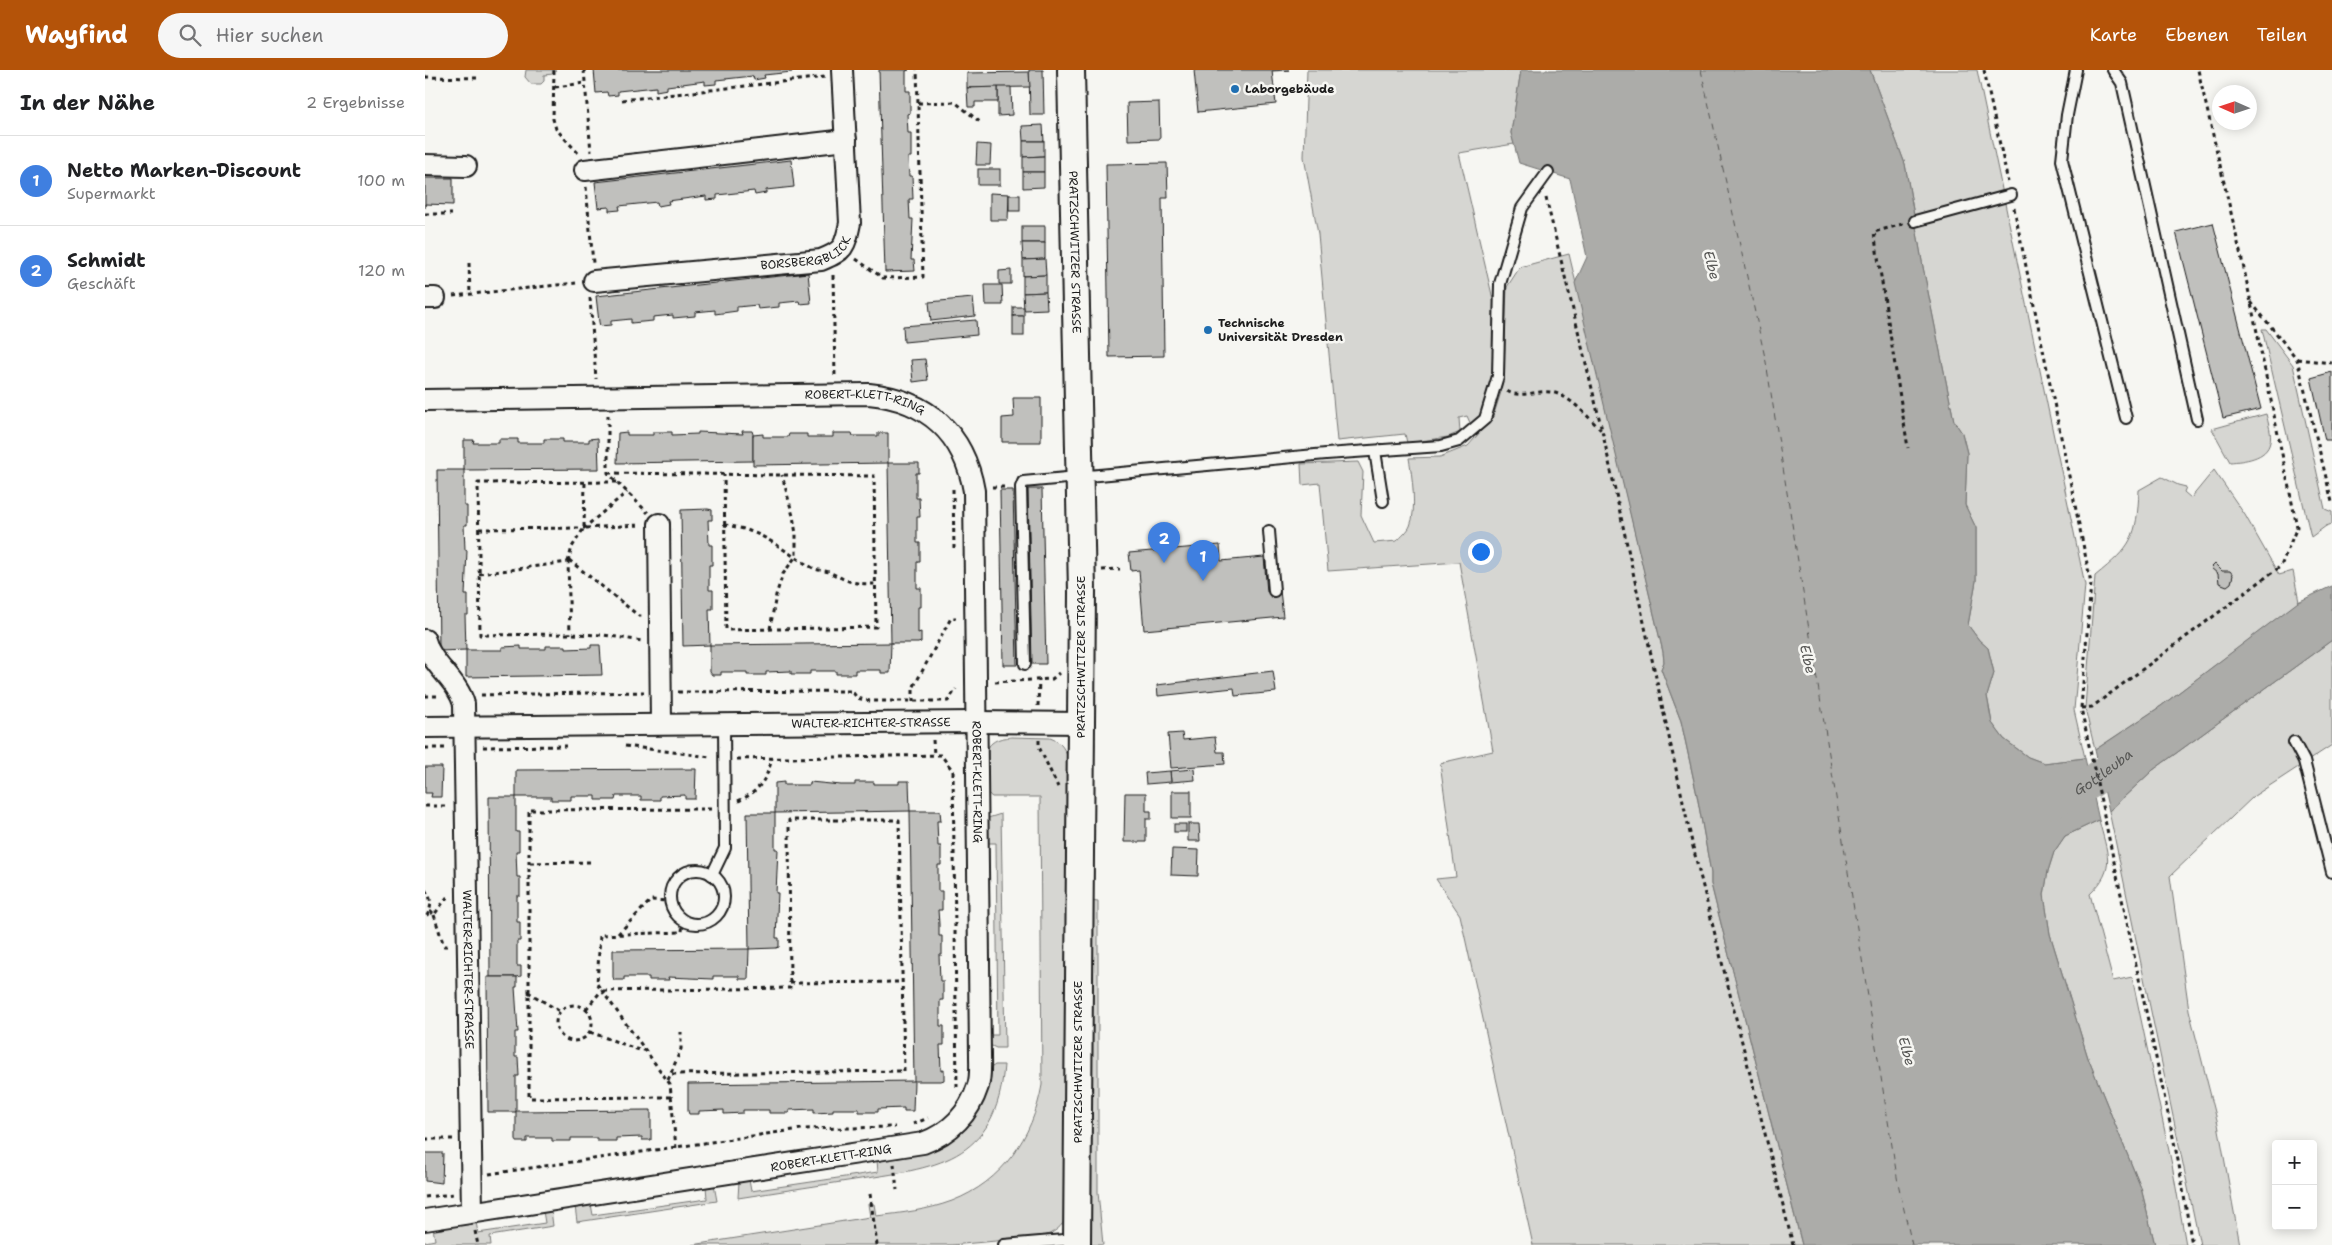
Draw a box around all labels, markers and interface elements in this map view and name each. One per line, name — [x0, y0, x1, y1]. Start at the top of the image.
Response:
search box — [158, 13, 508, 58]
text: Wayfind — [25, 19, 128, 51]
icon: search — [176, 21, 204, 49]
text: Hier suchen — [216, 23, 323, 48]
text: Karte — [2090, 23, 2137, 47]
text: Ebenen — [2165, 23, 2229, 47]
text: Teilen — [2257, 23, 2307, 47]
place label: Laborgebäude — [1245, 81, 1334, 97]
marker: Laborgebäude — [1229, 83, 1241, 95]
north arrow — [2212, 85, 2257, 130]
text: In der Nähe — [20, 89, 155, 117]
text: 2 Ergebnisse — [306, 92, 405, 113]
text: Netto Marken-Discount — [67, 158, 301, 183]
text: 1 — [32, 170, 40, 191]
text: 100 m — [357, 170, 405, 191]
street label: PRATZSCHWITZER STRASSE — [1065, 170, 1085, 334]
text: Supermarkt — [67, 183, 156, 204]
street label: BORSBERGBLICK — [760, 234, 855, 274]
text: Schmidt — [67, 248, 145, 273]
water label: Elbe — [1700, 249, 1724, 282]
text: 2 — [30, 260, 42, 281]
text: 120 m — [358, 260, 405, 281]
text: Geschäft — [67, 273, 136, 294]
place label: Technische Universität Dresden — [1218, 315, 1343, 345]
marker: Technische Universität Dresden — [1202, 324, 1214, 336]
street label: ROBERT-KLETT-RING — [805, 386, 928, 418]
pin: 2 — [1148, 522, 1180, 563]
your location — [1468, 539, 1494, 565]
pin: 1 — [1187, 540, 1219, 581]
street label: PRATZSCHWITZER STRASSE — [1073, 576, 1089, 738]
water label: Elbe — [1796, 643, 1820, 675]
street label: WALTER-RICHTER-STRASSE — [791, 714, 951, 732]
street label: ROBERT-KLETT-RING — [968, 721, 986, 843]
water label: Gottleuba — [2071, 745, 2136, 799]
street label: WALTER-RICHTER-STRASSE — [459, 890, 477, 1049]
street label: PRATZSCHWITZER STRASSE — [1070, 981, 1086, 1143]
water label: Elbe — [1894, 1034, 1920, 1068]
map controls — [2272, 1140, 2317, 1230]
button: + — [2272, 1140, 2317, 1185]
street label: ROBERT-KLETT-RING — [769, 1141, 893, 1175]
button: − — [2272, 1185, 2317, 1230]

